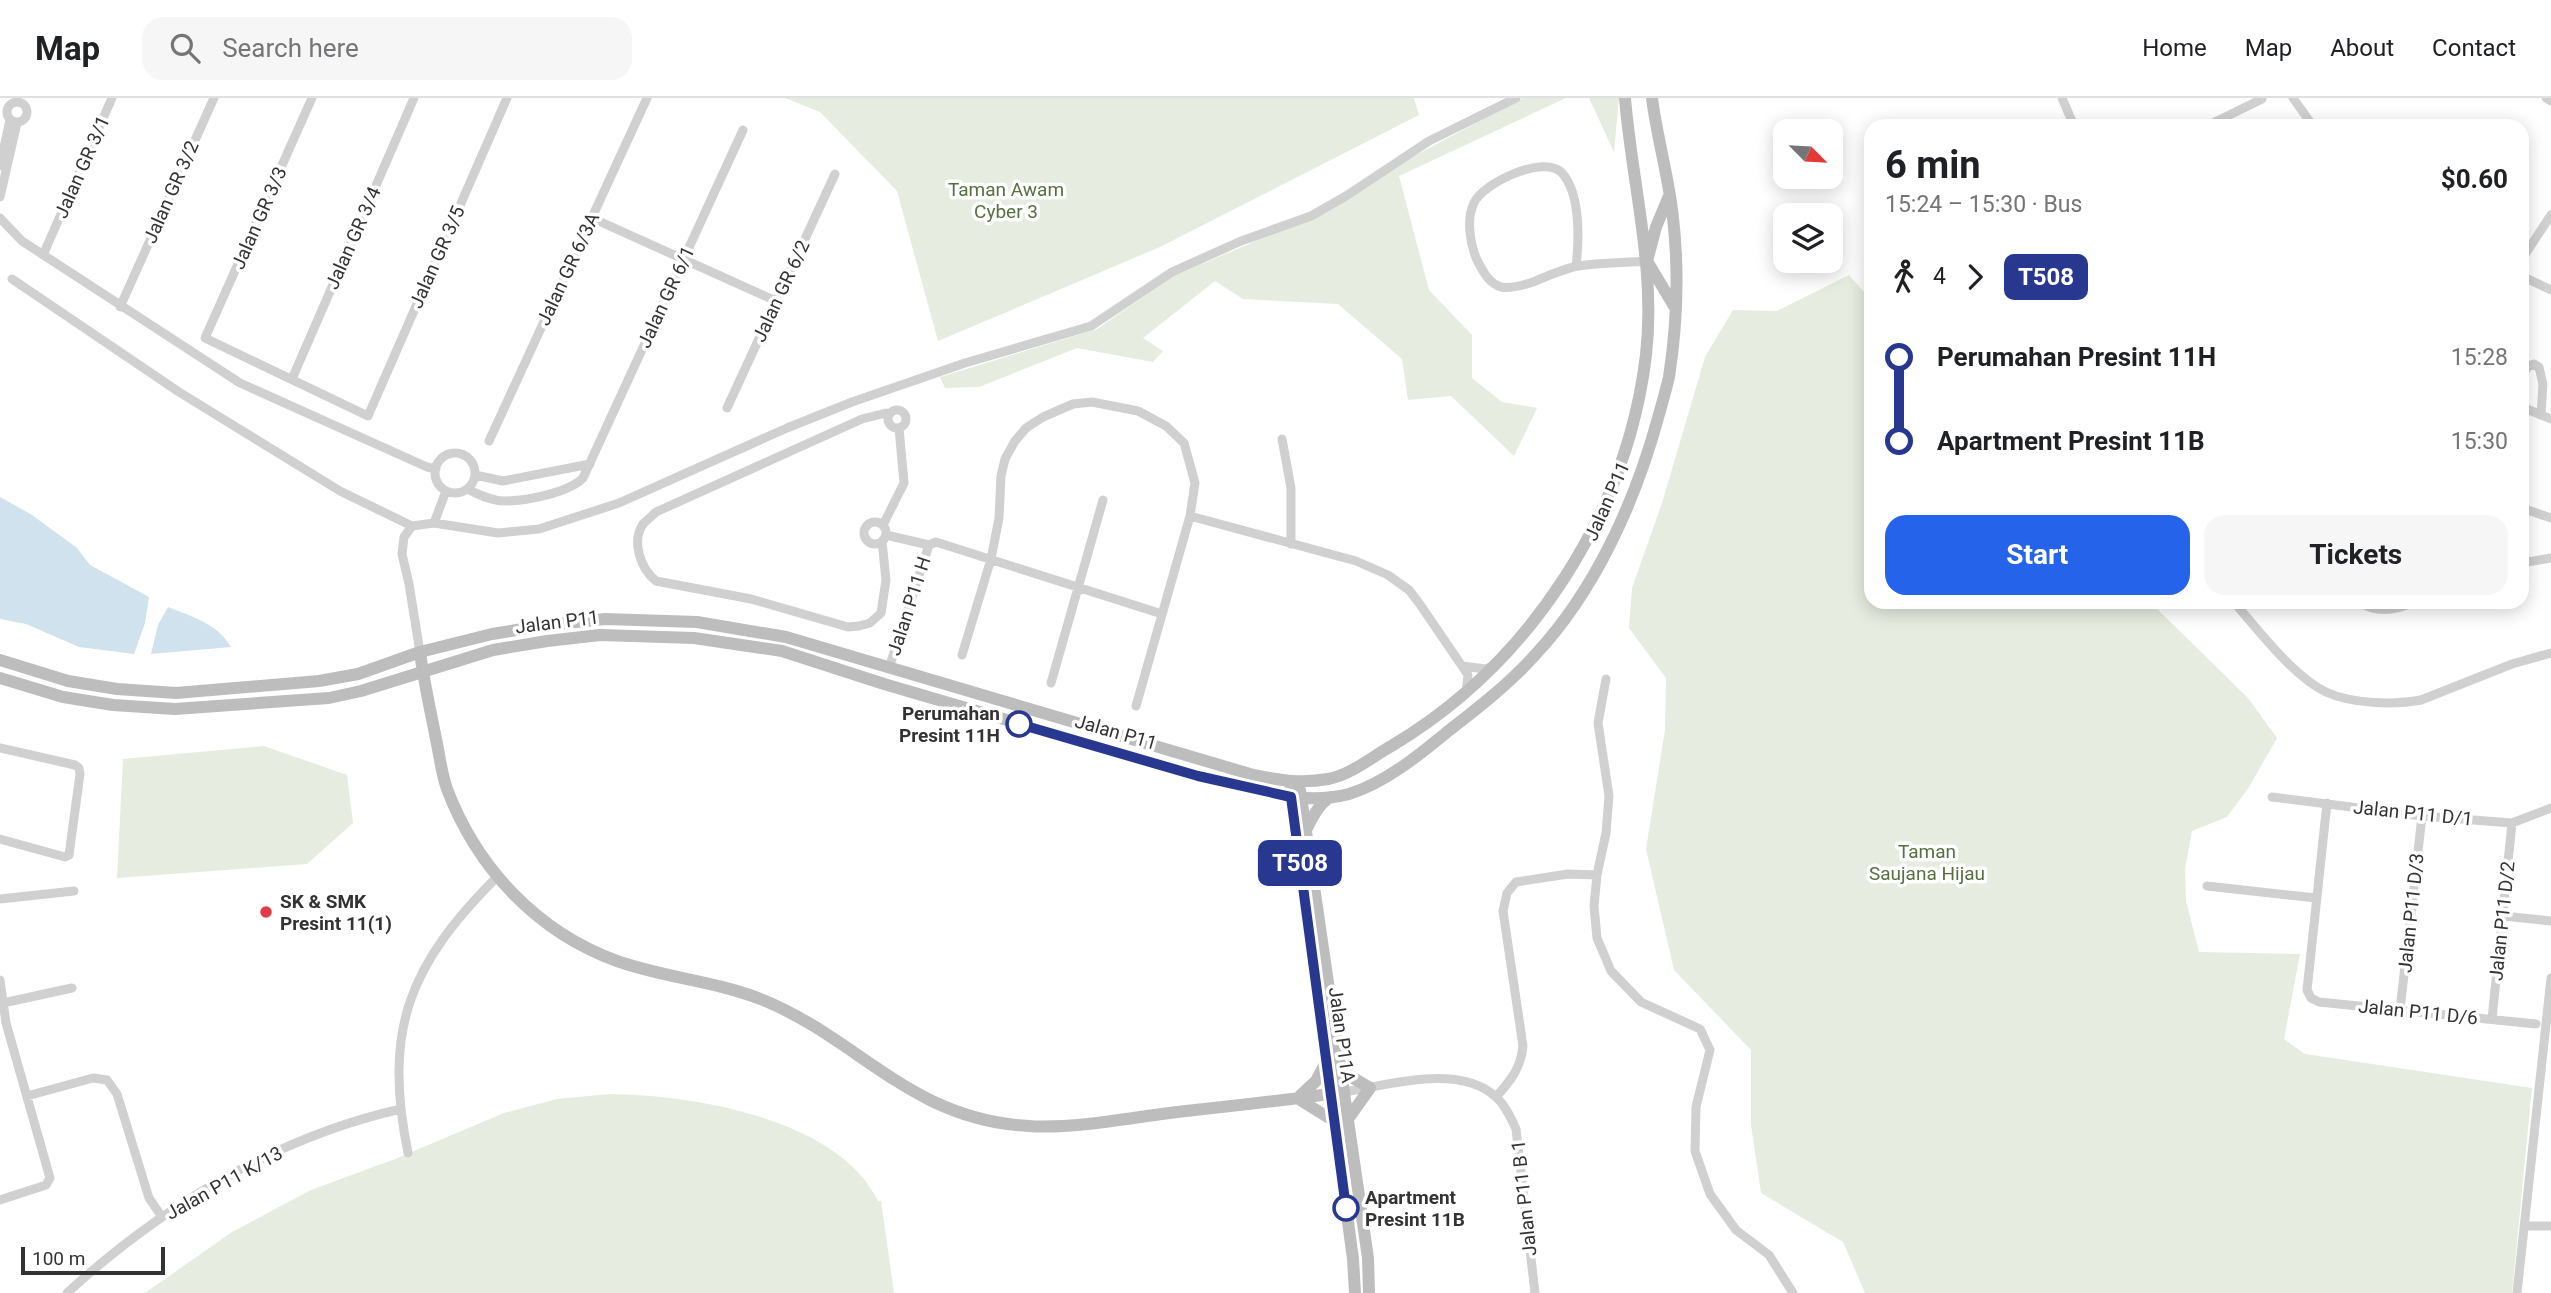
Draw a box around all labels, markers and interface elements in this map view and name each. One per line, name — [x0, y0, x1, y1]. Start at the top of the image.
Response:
search box — [142, 17, 632, 80]
text: Map — [35, 29, 100, 68]
icon: search — [166, 29, 204, 67]
text: Search here — [222, 33, 359, 63]
text: Home — [2142, 34, 2207, 62]
text: Map — [2245, 34, 2292, 62]
text: About — [2330, 34, 2394, 62]
text: Contact — [2432, 34, 2516, 62]
street label: Jalan GR 3/1 — [49, 112, 115, 222]
north arrow — [1773, 119, 1843, 189]
map controls — [1773, 119, 1843, 273]
street label: Jalan GR 3/2 — [138, 137, 204, 247]
text: 6 min — [1885, 143, 1981, 187]
street label: Jalan GR 3/3 — [226, 163, 292, 273]
text: $0.60 — [2441, 164, 2508, 194]
park label: Taman Awam Cyber 3 — [948, 178, 1064, 223]
street label: Jalan GR 3/4 — [320, 183, 386, 293]
text: 15:24 – 15:30 · Bus — [1885, 191, 2082, 218]
street label: Jalan GR 3/5 — [404, 202, 470, 312]
button: layers — [1773, 203, 1843, 273]
street label: Jalan GR 6/3A — [532, 208, 604, 329]
street label: Jalan GR 6/2 — [747, 236, 815, 346]
street label: Jalan GR 6/1 — [632, 242, 700, 352]
icon: walk — [1885, 258, 1923, 296]
icon: forward — [1956, 258, 1994, 296]
text: 4 — [1933, 263, 1946, 290]
text: T508 — [2018, 263, 2074, 291]
text: Perumahan Presint 11H — [1937, 342, 2216, 372]
text: 15:28 — [2451, 344, 2508, 371]
text: Apartment Presint 11B — [1937, 426, 2205, 456]
text: 15:30 — [2451, 428, 2508, 455]
street label: Jalan P11 — [1579, 458, 1635, 544]
button: Start — [1885, 515, 2190, 595]
button: Tickets — [2204, 515, 2508, 595]
street label: Jalan P11 H — [882, 554, 936, 658]
street label: Jalan P11 — [514, 605, 600, 639]
place label: Perumahan Presint 11H — [899, 702, 1000, 747]
street label: Jalan P11 — [1072, 709, 1160, 755]
marker: Perumahan Presint 11H — [1006, 711, 1032, 737]
street label: Jalan P11 D/1 — [2352, 795, 2474, 831]
line badge: T508 — [1251, 840, 1349, 886]
park label: Taman Saujana Hijau — [1869, 840, 1985, 885]
text: T508 — [1272, 849, 1328, 877]
street label: Jalan P11 D/3 — [2393, 852, 2429, 974]
street label: Jalan P11 D/2 — [2484, 860, 2520, 982]
place label: SK & SMK Presint 11(1) — [280, 890, 392, 935]
marker: SK & SMK Presint 11(1) — [258, 904, 274, 920]
street label: Jalan P11A — [1324, 986, 1360, 1085]
street label: Jalan P11 D/6 — [2357, 994, 2479, 1030]
street label: Jalan P11 B 1 — [1506, 1139, 1542, 1257]
street label: Jalan P11 K/13 — [162, 1141, 286, 1225]
place label: Apartment Presint 11B — [1365, 1186, 1465, 1231]
marker: Apartment Presint 11B — [1333, 1195, 1359, 1221]
scale bar — [21, 1244, 164, 1276]
text: 100 m — [32, 1247, 85, 1270]

